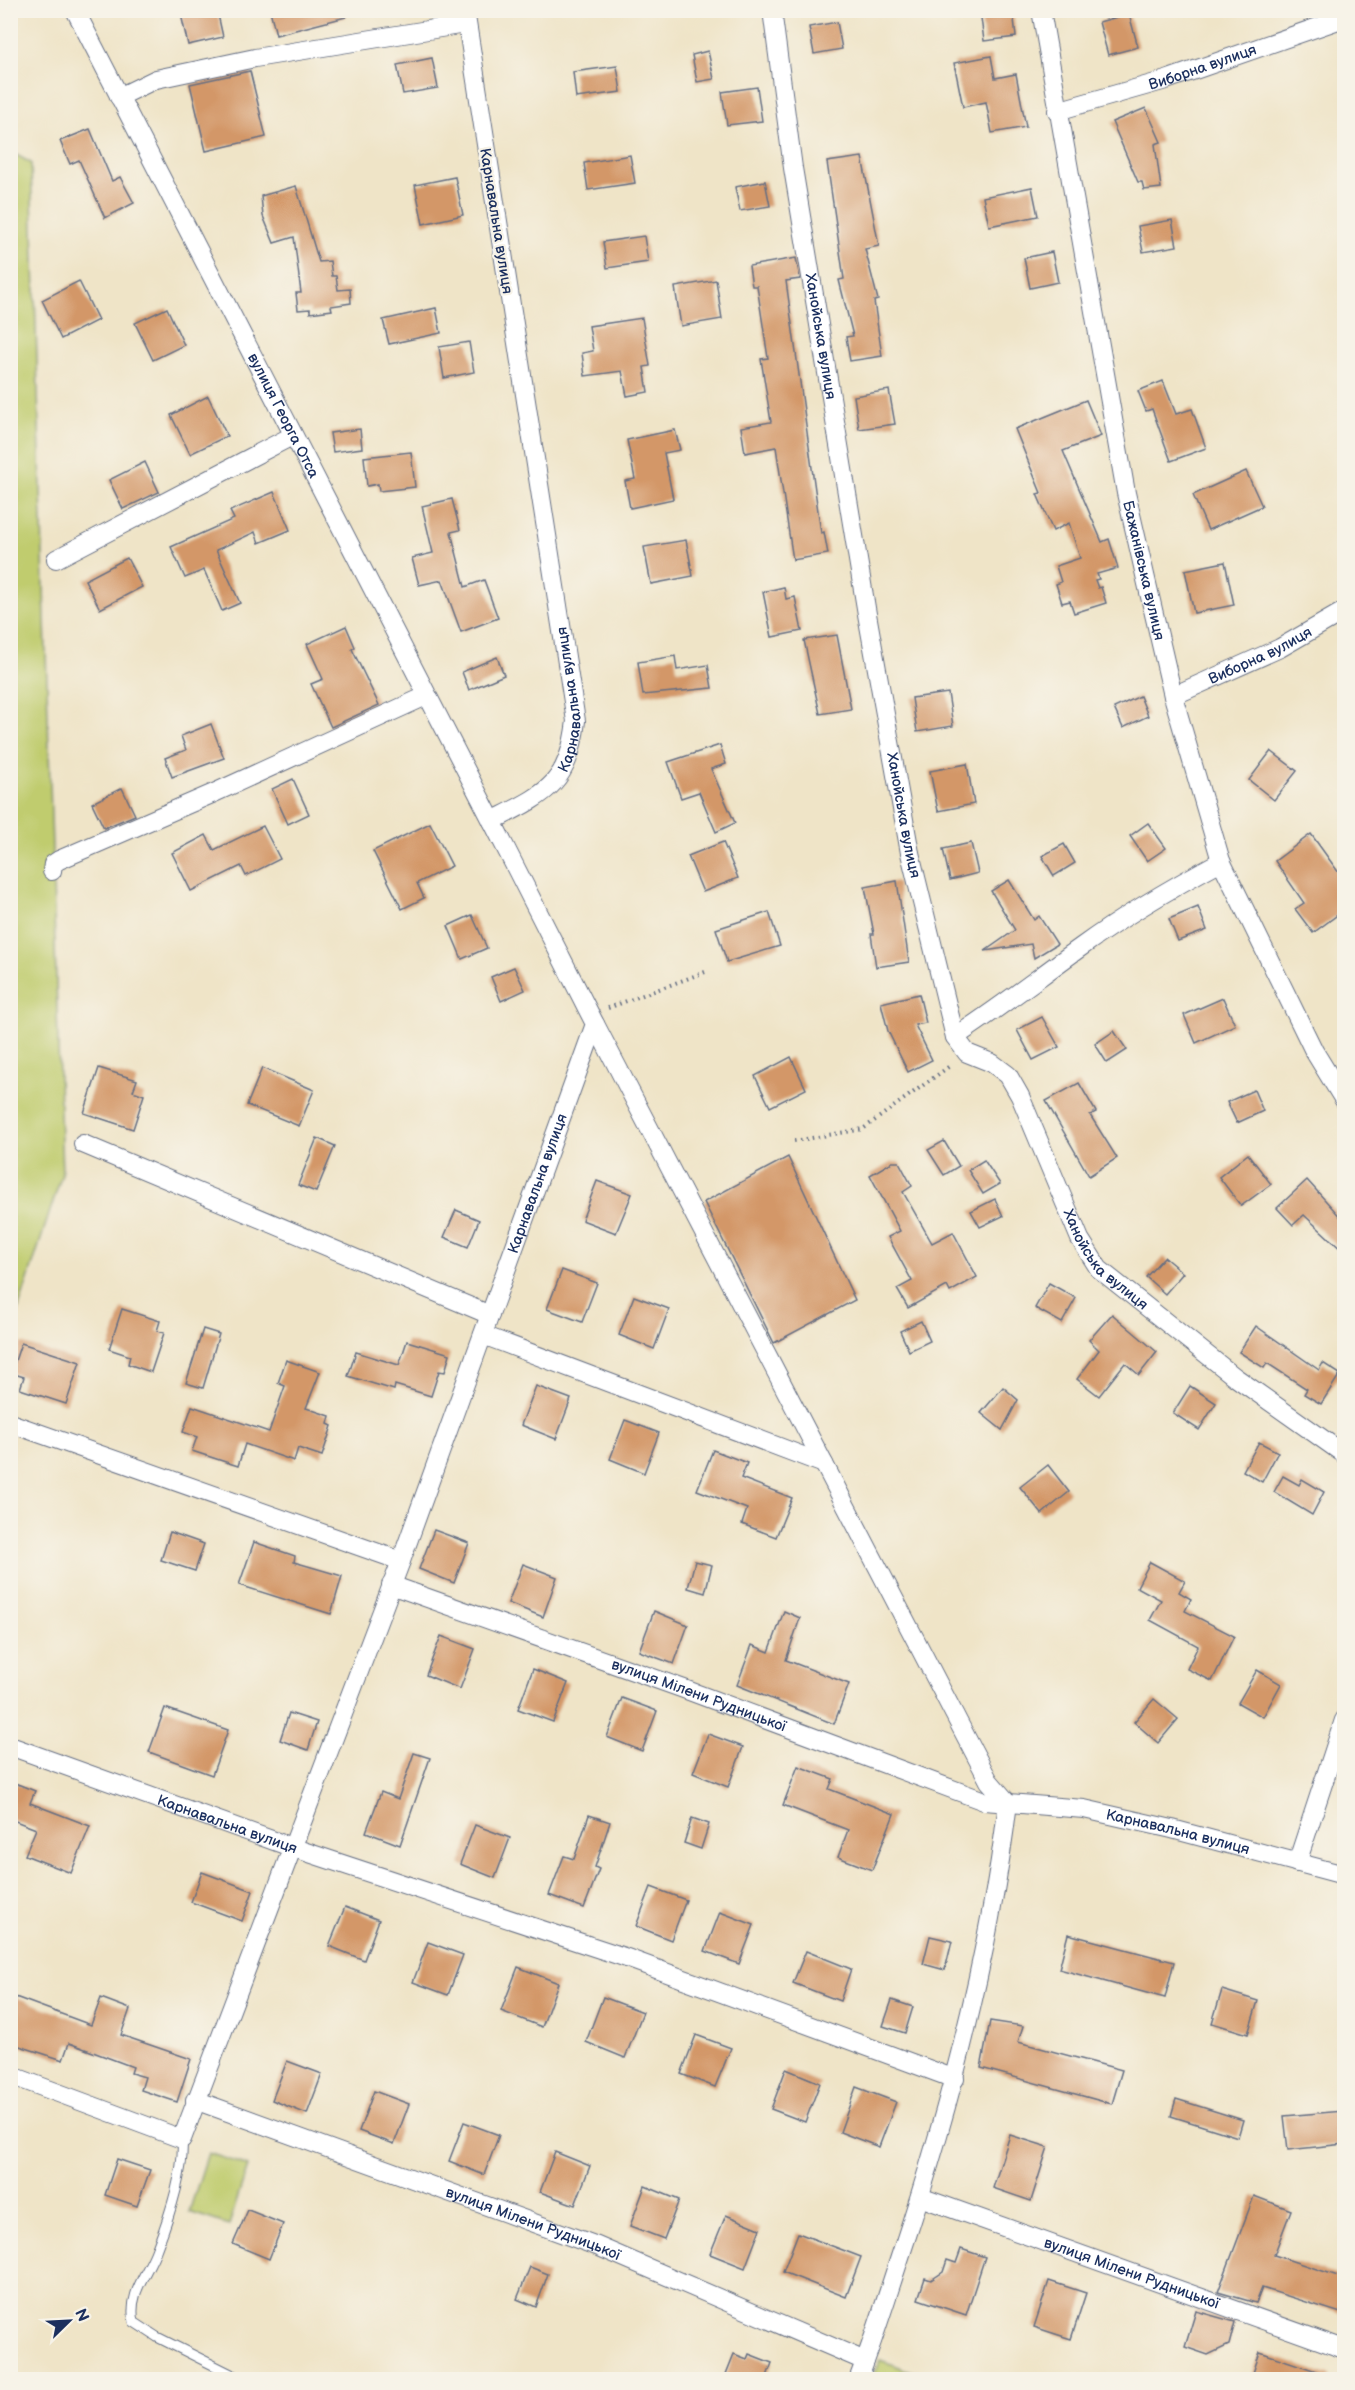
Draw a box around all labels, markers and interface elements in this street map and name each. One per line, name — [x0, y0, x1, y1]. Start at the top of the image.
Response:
street label: Виборна вулиця — [1146, 40, 1259, 94]
street label: Карнавальна вулиця — [475, 147, 517, 295]
street label: Ханойська вулиця — [801, 272, 841, 401]
street label: вулиця Георга Отса — [244, 350, 324, 481]
street label: Бажанівська вулиця — [1119, 499, 1169, 642]
street label: Виборна вулиця — [1205, 622, 1315, 688]
street label: Карнавальна вулиця — [552, 626, 585, 775]
street label: Ханойська вулиця — [883, 751, 925, 880]
street label: Карнавальна вулиця — [503, 1111, 571, 1256]
street label: Ханойська вулиця — [1059, 1206, 1152, 1314]
street label: вулиця Мілени Рудницької — [609, 1655, 789, 1736]
street label: Карнавальна вулиця — [155, 1790, 300, 1858]
street label: Карнавальна вулиця — [1104, 1805, 1252, 1859]
street label: вулиця Мілени Рудницької — [443, 2182, 624, 2265]
street label: вулиця Мілени Рудницької — [1042, 2233, 1222, 2313]
north arrow — [39, 2291, 99, 2351]
text: N — [70, 2306, 92, 2325]

